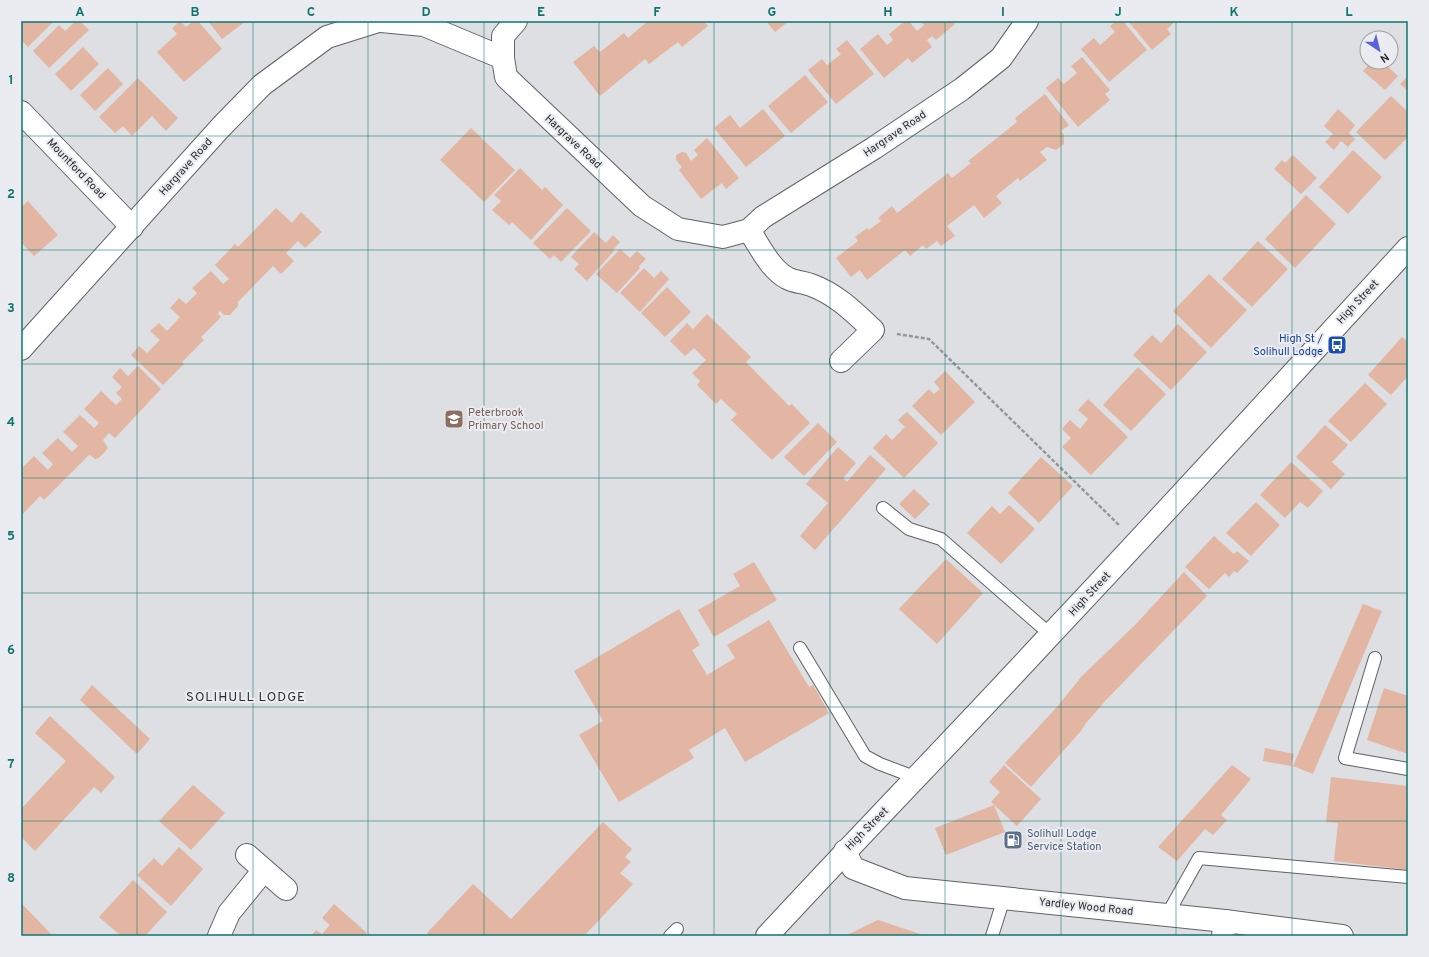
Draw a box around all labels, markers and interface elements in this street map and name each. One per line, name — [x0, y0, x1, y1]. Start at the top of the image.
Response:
text: A — [75, 5, 85, 21]
text: B — [191, 5, 200, 21]
text: C — [307, 5, 315, 21]
text: D — [421, 5, 431, 21]
text: E — [537, 5, 545, 21]
text: F — [653, 5, 661, 21]
text: G — [768, 5, 777, 21]
text: H — [883, 5, 893, 21]
text: I — [1001, 5, 1005, 21]
text: J — [1114, 5, 1122, 21]
text: K — [1229, 5, 1239, 21]
text: L — [1345, 5, 1353, 21]
north arrow — [1359, 30, 1399, 70]
text: N — [1377, 49, 1391, 65]
text: 1 — [8, 73, 14, 89]
street label: Hargrave Road — [861, 108, 929, 160]
street label: Hargrave Road — [542, 112, 604, 172]
street label: Hargrave Road — [156, 135, 216, 199]
street label: Mountford Road — [43, 136, 109, 202]
text: 2 — [7, 187, 15, 203]
street label: High Street — [1334, 277, 1382, 327]
text: 3 — [7, 301, 15, 317]
place label: High St / Solihull Lodge — [1253, 332, 1324, 359]
bus stop icon: High St / Solihull Lodge — [1326, 334, 1348, 356]
place label: Peterbrook Primary School — [468, 406, 544, 433]
school or university icon: Peterbrook Primary School — [443, 408, 465, 430]
text: 4 — [7, 415, 15, 431]
text: 5 — [7, 529, 15, 545]
street label: High Street — [1066, 569, 1114, 619]
text: 6 — [7, 643, 15, 659]
district label: SOLIHULL LODGE — [186, 690, 306, 706]
text: 7 — [8, 757, 15, 773]
street label: High Street — [842, 804, 892, 854]
place label: Solihull Lodge Service Station — [1027, 827, 1101, 854]
fuel station icon: Solihull Lodge Service Station — [1002, 829, 1024, 851]
text: 8 — [7, 871, 15, 887]
street label: Yardley Wood Road — [1038, 895, 1134, 919]

